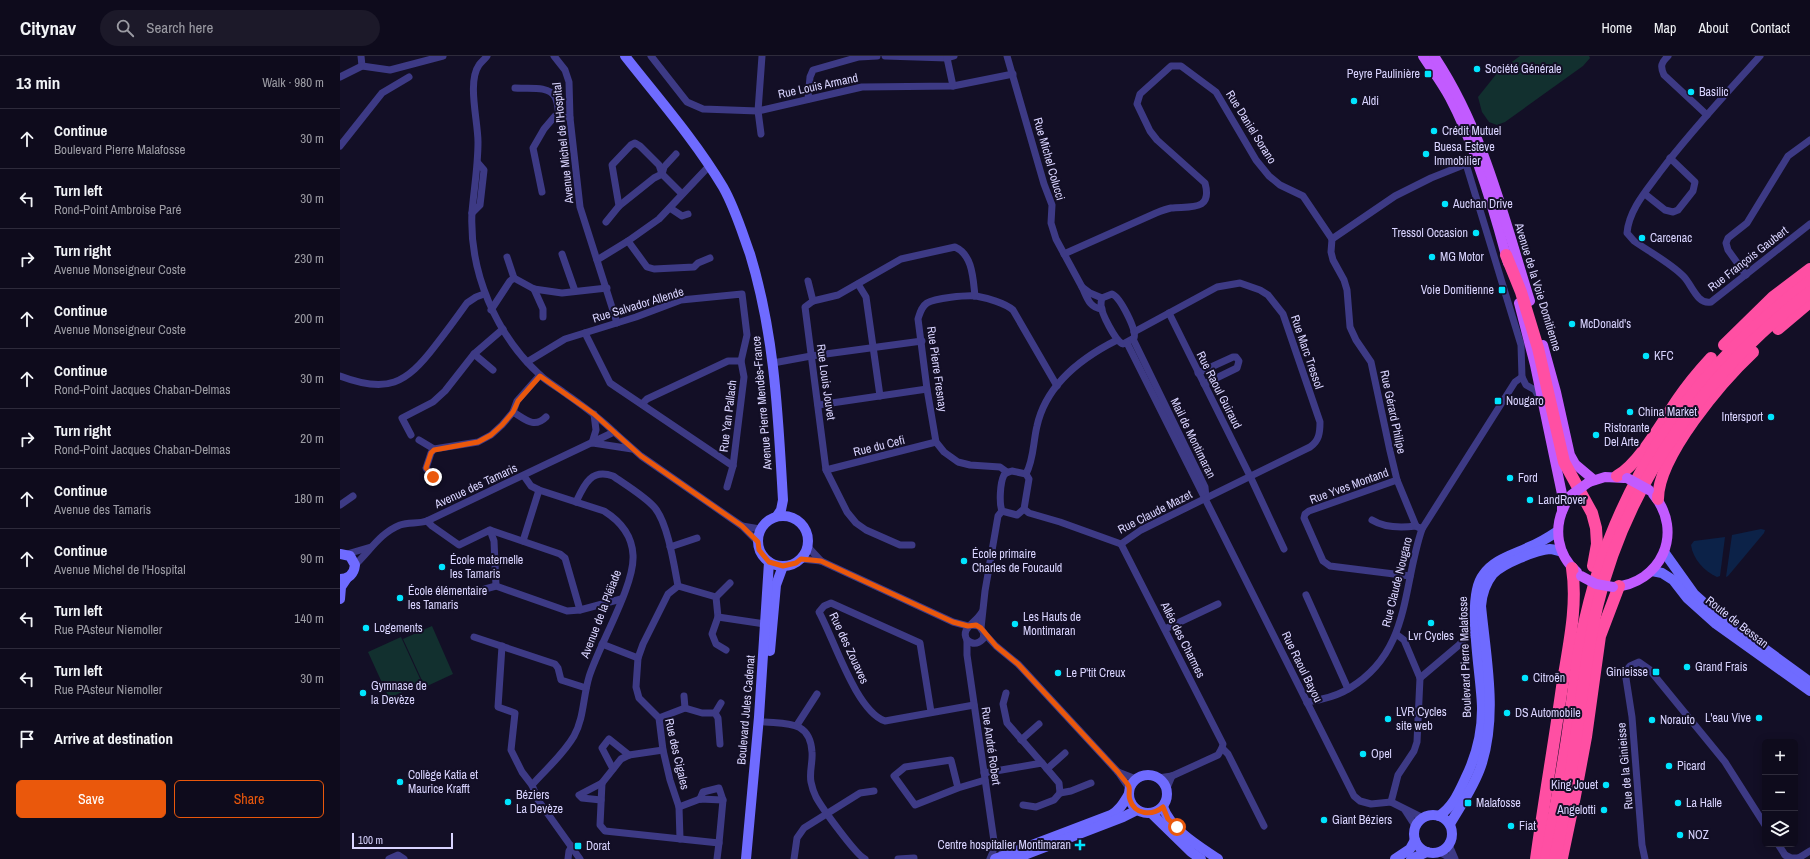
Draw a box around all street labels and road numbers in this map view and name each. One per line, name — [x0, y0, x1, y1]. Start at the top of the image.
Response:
street label: Rue Louis Armand — [776, 70, 860, 102]
street label: Avenue Michel de l'Hospital — [549, 82, 577, 205]
street label: Rue Daniel Sorano — [1222, 87, 1280, 167]
street label: Rue Michel Colucci — [1030, 116, 1068, 202]
street label: Avenue de la Voie Domitienne — [1511, 220, 1565, 353]
street label: Rue François Gaubert — [1705, 223, 1791, 295]
street label: Rue Salvador Allende — [590, 284, 686, 326]
street label: Rue Marc Tressol — [1287, 313, 1327, 391]
street label: Rue Pierre Fresnay — [923, 325, 951, 413]
street label: Avenue Pierre Mendès-France — [748, 335, 776, 472]
street label: Rue Louis Jouvet — [813, 343, 839, 421]
street label: Rue Raoul Guiraud — [1193, 349, 1245, 431]
street label: Rue Gérard Philipe — [1376, 369, 1410, 455]
street label: Rue Yan Pallach — [716, 379, 740, 453]
street label: Mail de Montimaran — [1167, 395, 1219, 481]
street label: Rue du Cefi — [852, 432, 906, 460]
street label: Avenue des Tamaris — [431, 460, 520, 513]
street label: Rue Yves Montand — [1307, 464, 1391, 508]
street label: Rue Claude Mazet — [1115, 486, 1195, 538]
street label: Rue Claude Nougaro — [1378, 535, 1416, 629]
street label: Avenue de la Pléïade — [576, 568, 625, 661]
street label: Route de Bessan — [1702, 592, 1772, 652]
street label: Boulevard Pierre Malafosse — [1455, 596, 1475, 718]
street label: Allée des Charmes — [1157, 598, 1209, 681]
street label: Rue des Zouaves — [825, 610, 873, 686]
street label: Rue Raoul Bayou — [1278, 629, 1326, 705]
street label: Boulevard Jules Cadenat — [733, 654, 759, 765]
street label: Rue André Robert — [978, 706, 1004, 786]
street label: Rue des Cigales — [661, 717, 693, 791]
street label: Rue de la Ginieisse — [1613, 722, 1637, 810]

